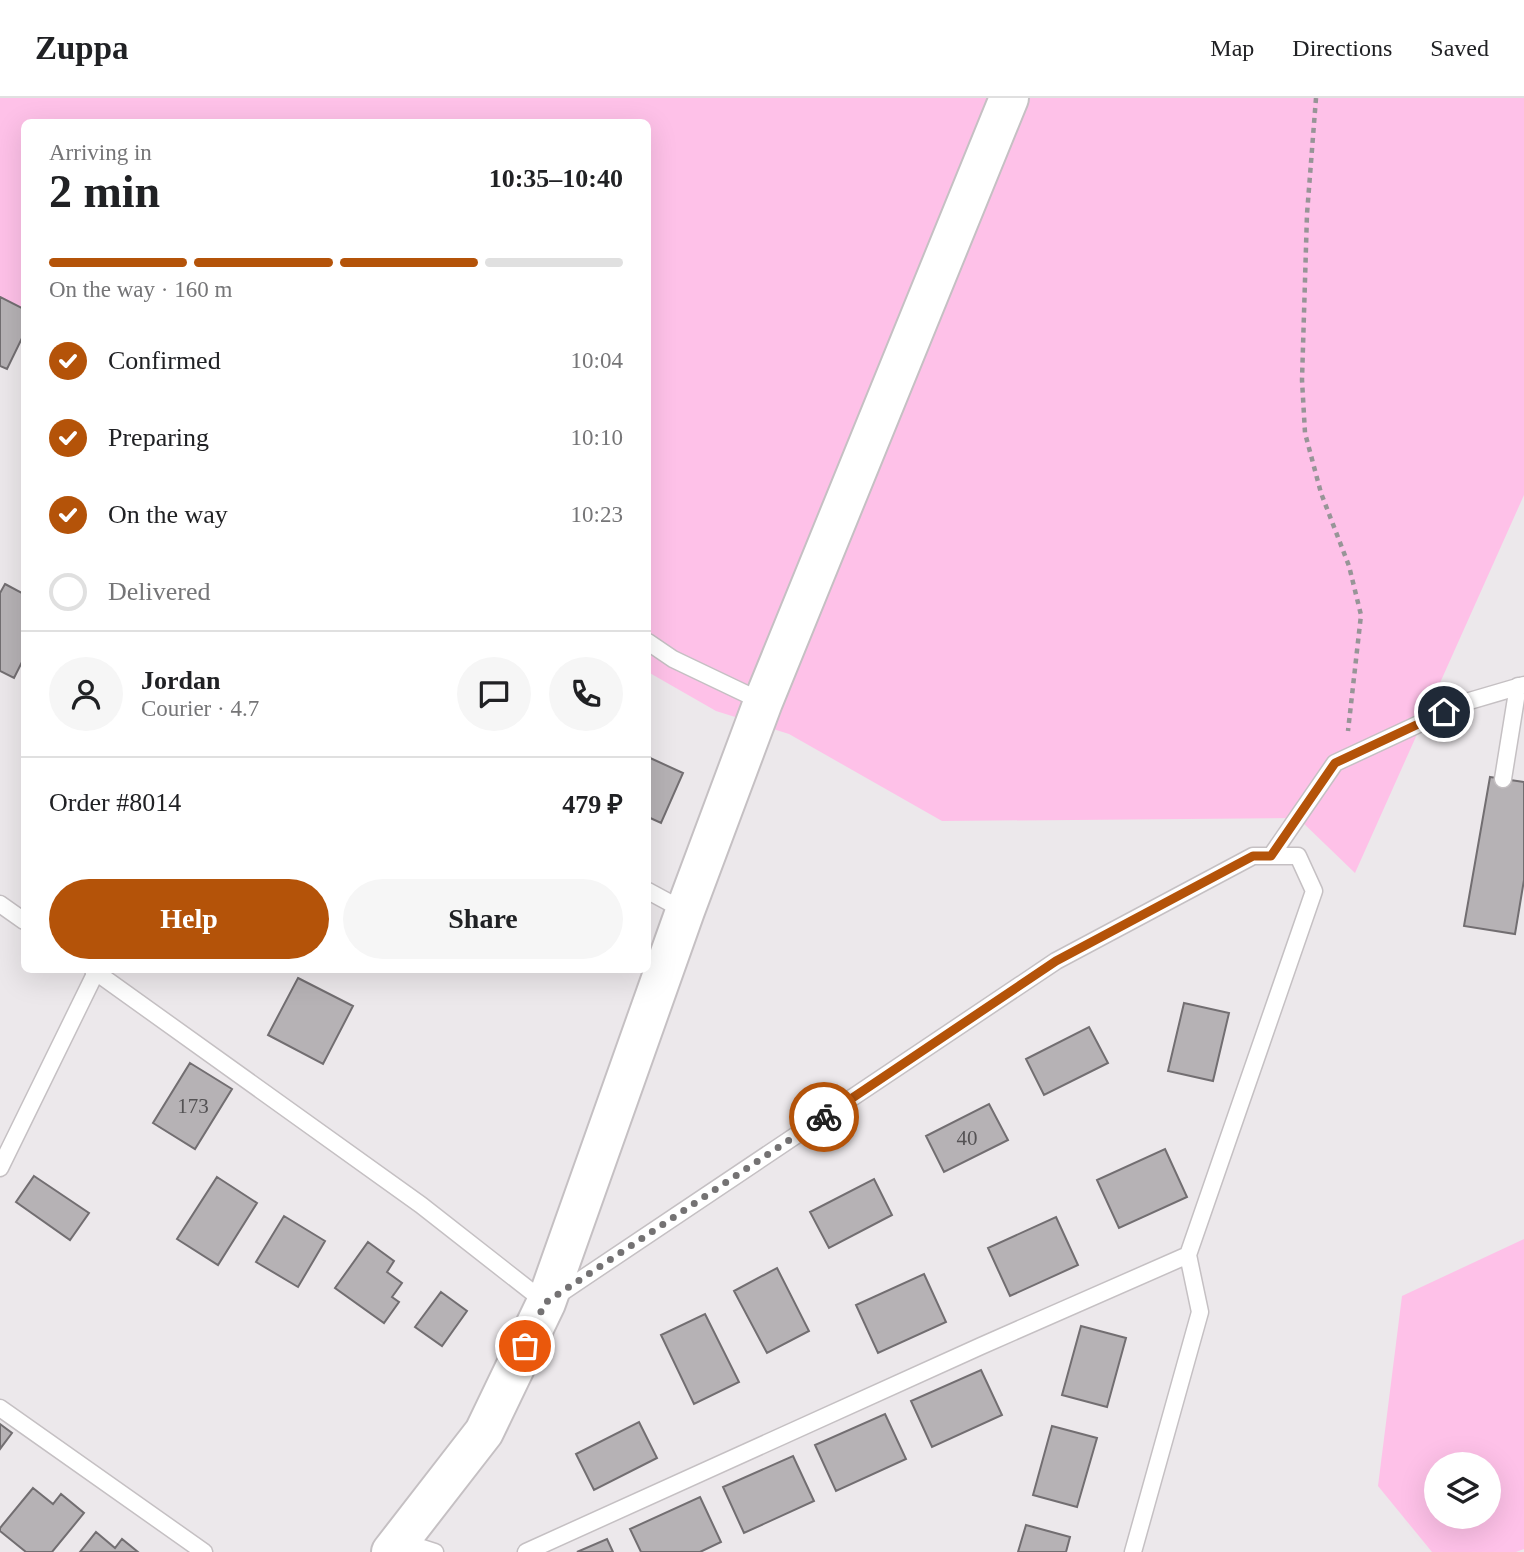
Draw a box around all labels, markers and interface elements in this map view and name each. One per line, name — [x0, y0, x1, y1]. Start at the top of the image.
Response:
text: Zuppa — [35, 30, 129, 66]
text: Map — [1210, 35, 1254, 61]
text: Directions — [1292, 35, 1392, 61]
text: Saved — [1430, 35, 1489, 61]
text: Arriving in — [49, 140, 152, 165]
text: 10:35–10:40 — [489, 164, 623, 193]
text: 2 min — [49, 166, 160, 217]
text: On the way · 160 m — [49, 277, 232, 302]
icon: check — [49, 342, 87, 380]
text: Confirmed — [108, 346, 221, 375]
text: 10:04 — [571, 348, 623, 373]
icon: check — [49, 419, 87, 457]
text: Preparing — [108, 423, 209, 452]
text: 10:10 — [571, 425, 623, 450]
icon: check — [49, 496, 87, 534]
text: On the way — [108, 500, 228, 529]
text: 10:23 — [571, 502, 623, 527]
text: Delivered — [108, 577, 211, 606]
button: person — [49, 657, 123, 731]
button: chat — [457, 657, 531, 731]
button: phone — [549, 657, 623, 731]
text: Jordan — [141, 666, 220, 695]
pin — [1414, 682, 1474, 742]
icon: home — [1425, 693, 1463, 731]
text: Courier · 4.7 — [141, 696, 259, 721]
text: Order #8014 — [49, 788, 181, 817]
text: 479 ₽ — [562, 790, 623, 819]
button: Help — [49, 879, 329, 959]
button: Share — [343, 879, 623, 959]
courier — [789, 1082, 859, 1152]
house number: 173 — [177, 1094, 209, 1118]
icon: bike — [805, 1098, 843, 1136]
house number: 40 — [957, 1126, 978, 1150]
pin — [495, 1316, 555, 1376]
icon: bag — [506, 1327, 544, 1365]
map controls — [1424, 1452, 1501, 1529]
button: layers — [1424, 1452, 1501, 1529]

